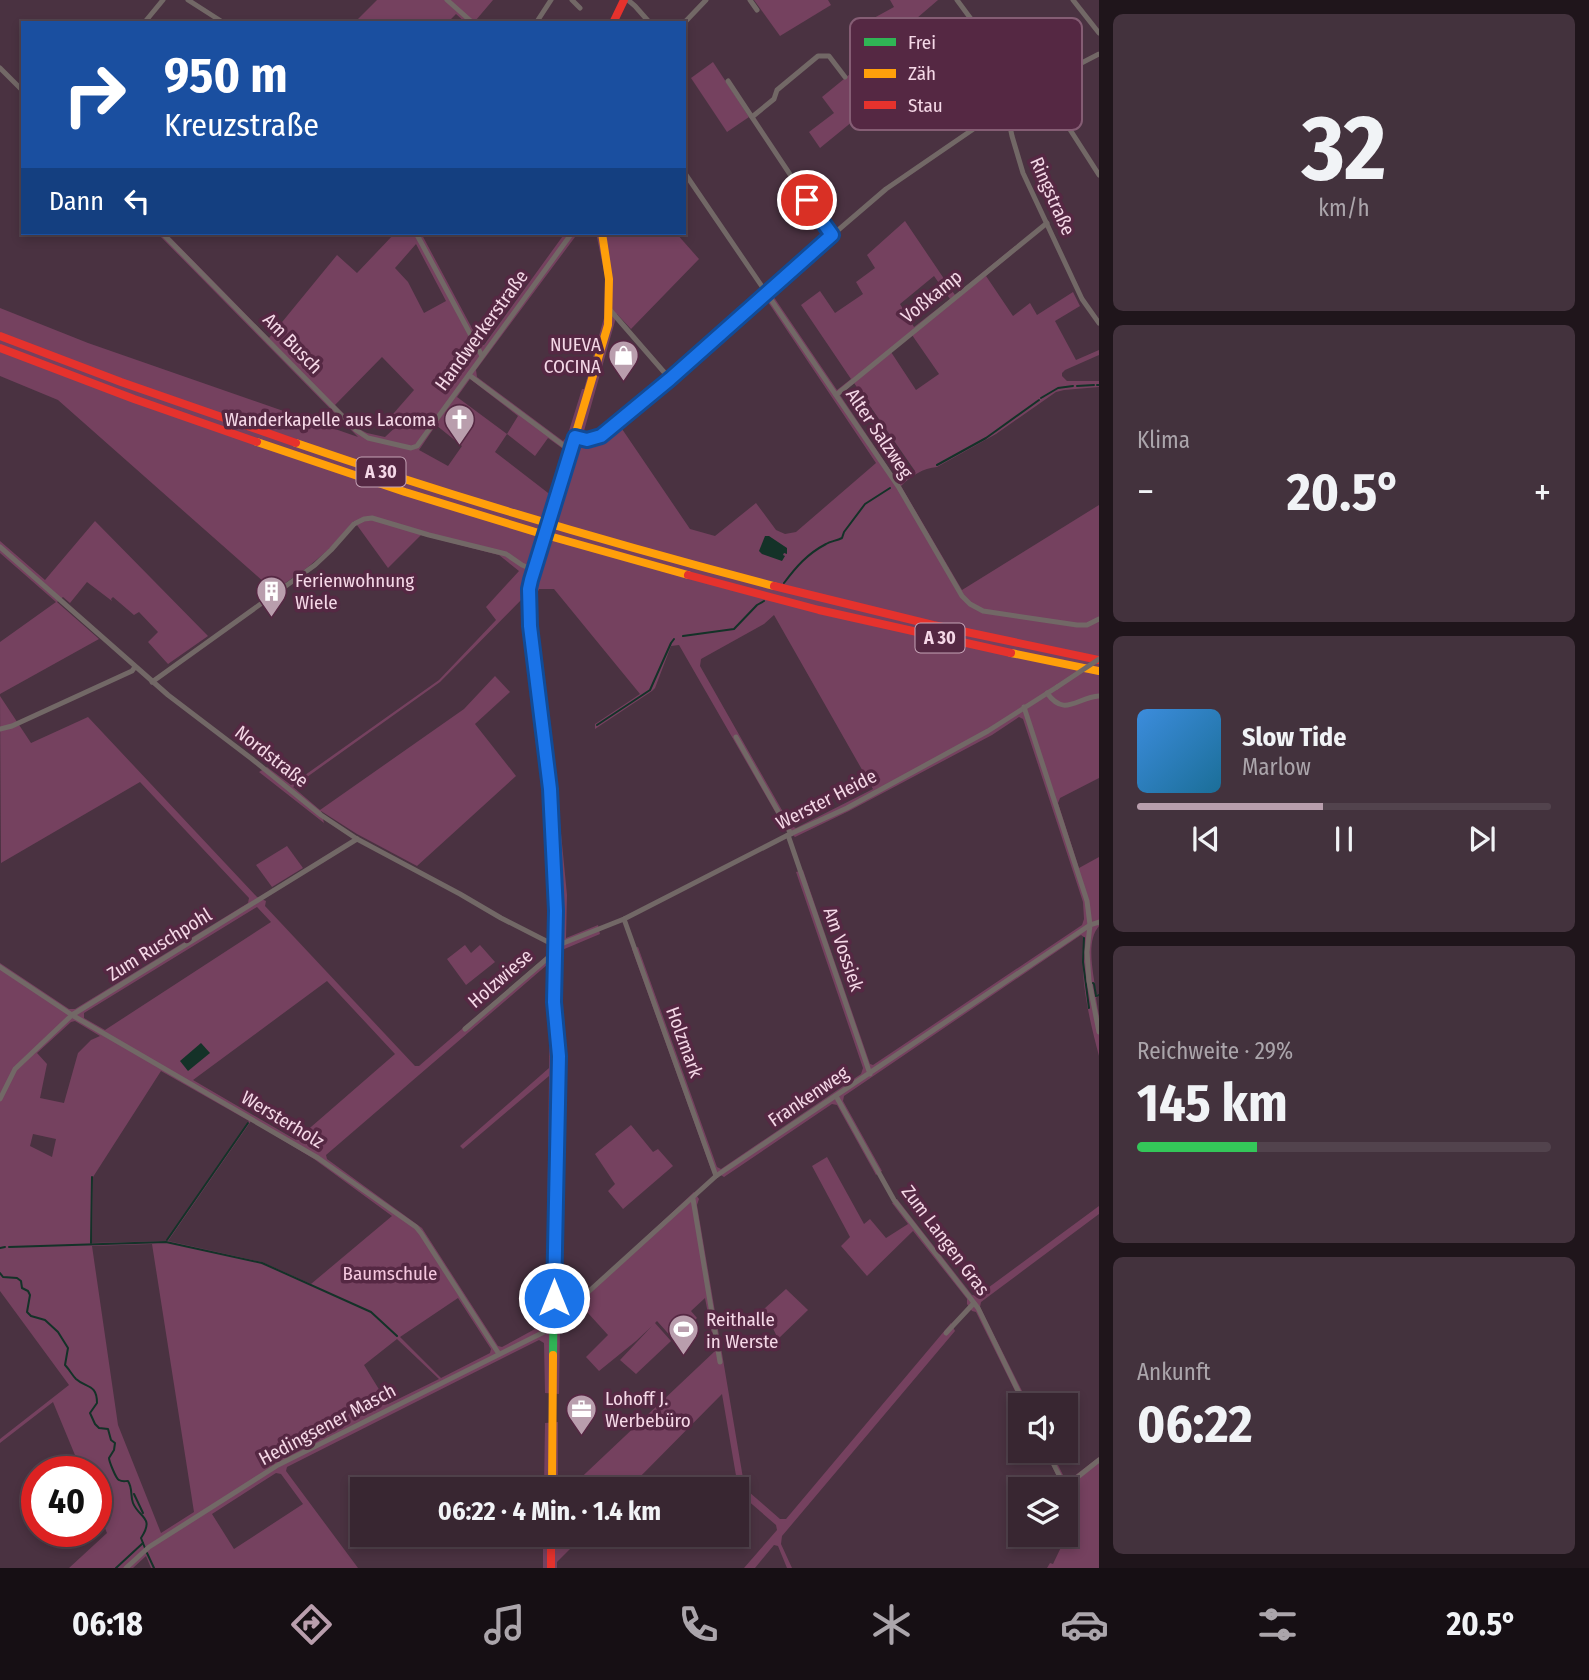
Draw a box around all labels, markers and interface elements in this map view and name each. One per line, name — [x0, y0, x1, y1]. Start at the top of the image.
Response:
legend — [850, 18, 1082, 130]
text: Frei — [908, 31, 936, 54]
text: 950 m — [164, 46, 288, 105]
icon: right — [49, 49, 140, 140]
text: Zäh — [908, 62, 936, 85]
text: Stau — [908, 94, 943, 117]
text: 32 — [1302, 94, 1386, 203]
text: Kreuzstraße — [164, 106, 319, 144]
street label: Ringstraße — [1025, 154, 1080, 239]
pin — [777, 170, 837, 230]
icon: arrive — [788, 181, 826, 219]
icon: left — [118, 182, 156, 220]
text: Dann — [49, 186, 104, 217]
text: km/h — [1318, 194, 1370, 222]
street label: Voßkamp — [896, 265, 967, 328]
street label: Handwerkerstraße — [430, 266, 533, 395]
street label: Am Busch — [258, 308, 327, 379]
place label: NUEVA COCINA — [544, 333, 601, 378]
shop icon: NUEVA COCINA — [607, 338, 641, 382]
street label: Alter Salzweg — [841, 384, 918, 483]
church icon: Wanderkapelle aus Lacoma — [442, 402, 476, 446]
place label: Wanderkapelle aus Lacoma — [225, 408, 436, 431]
text: Klima — [1137, 426, 1190, 454]
road number: A 30 — [356, 458, 406, 486]
text: 20.5° — [1287, 461, 1401, 524]
text: − — [1137, 469, 1154, 515]
text: + — [1534, 469, 1551, 515]
place label: Ferienwohnung Wiele — [295, 569, 414, 614]
building icon: Ferienwohnung Wiele — [255, 574, 289, 618]
road number: A 30 — [916, 624, 964, 652]
street label: Nordstraße — [230, 721, 313, 792]
text: Slow Tide — [1242, 722, 1346, 753]
text: Marlow — [1242, 753, 1311, 781]
street label: Werster Heide — [772, 764, 880, 835]
icon: previous — [1187, 820, 1225, 858]
icon: pause — [1325, 820, 1363, 858]
icon: next — [1463, 820, 1501, 858]
street label: Zum Ruschpohl — [103, 903, 216, 986]
street label: Am Vossiek — [818, 904, 869, 994]
street label: Holzwiese — [463, 944, 537, 1013]
street label: Holzmark — [661, 1004, 708, 1081]
text: Reichweite · 29% — [1137, 1037, 1293, 1065]
street label: Frankenweg — [764, 1061, 853, 1132]
text: 145 km — [1137, 1072, 1288, 1135]
street label: Wersterholz — [237, 1086, 329, 1153]
street label: Zum Langen Gras — [897, 1181, 994, 1300]
position arrow — [517, 1261, 591, 1335]
park label: Baumschule — [343, 1262, 437, 1285]
place label: Reithalle in Werste — [706, 1308, 779, 1353]
sports icon: Reithalle in Werste — [666, 1313, 700, 1357]
text: Ankunft — [1137, 1358, 1211, 1386]
street label: Hedingsener Masch — [255, 1379, 400, 1470]
place label: Lohoff J. Werbebüro — [605, 1387, 691, 1432]
office icon: Lohoff J. Werbebüro — [565, 1392, 599, 1436]
map controls — [1008, 1393, 1078, 1547]
button: sound — [1008, 1393, 1078, 1463]
text: 06:22 — [1137, 1393, 1253, 1456]
speed limit sign: 40 — [21, 1456, 112, 1547]
button: layers — [1008, 1477, 1078, 1547]
text: 06:22 · 4 Min. · 1.4 km — [438, 1496, 661, 1527]
icon: directions — [287, 1600, 336, 1649]
icon: music — [480, 1600, 529, 1649]
icon: phone — [674, 1600, 723, 1649]
icon: climate — [867, 1600, 916, 1649]
icon: car — [1060, 1600, 1109, 1649]
icon: filters — [1253, 1600, 1302, 1649]
text: 06:18 — [72, 1605, 143, 1643]
text: 20.5° — [1447, 1605, 1517, 1643]

